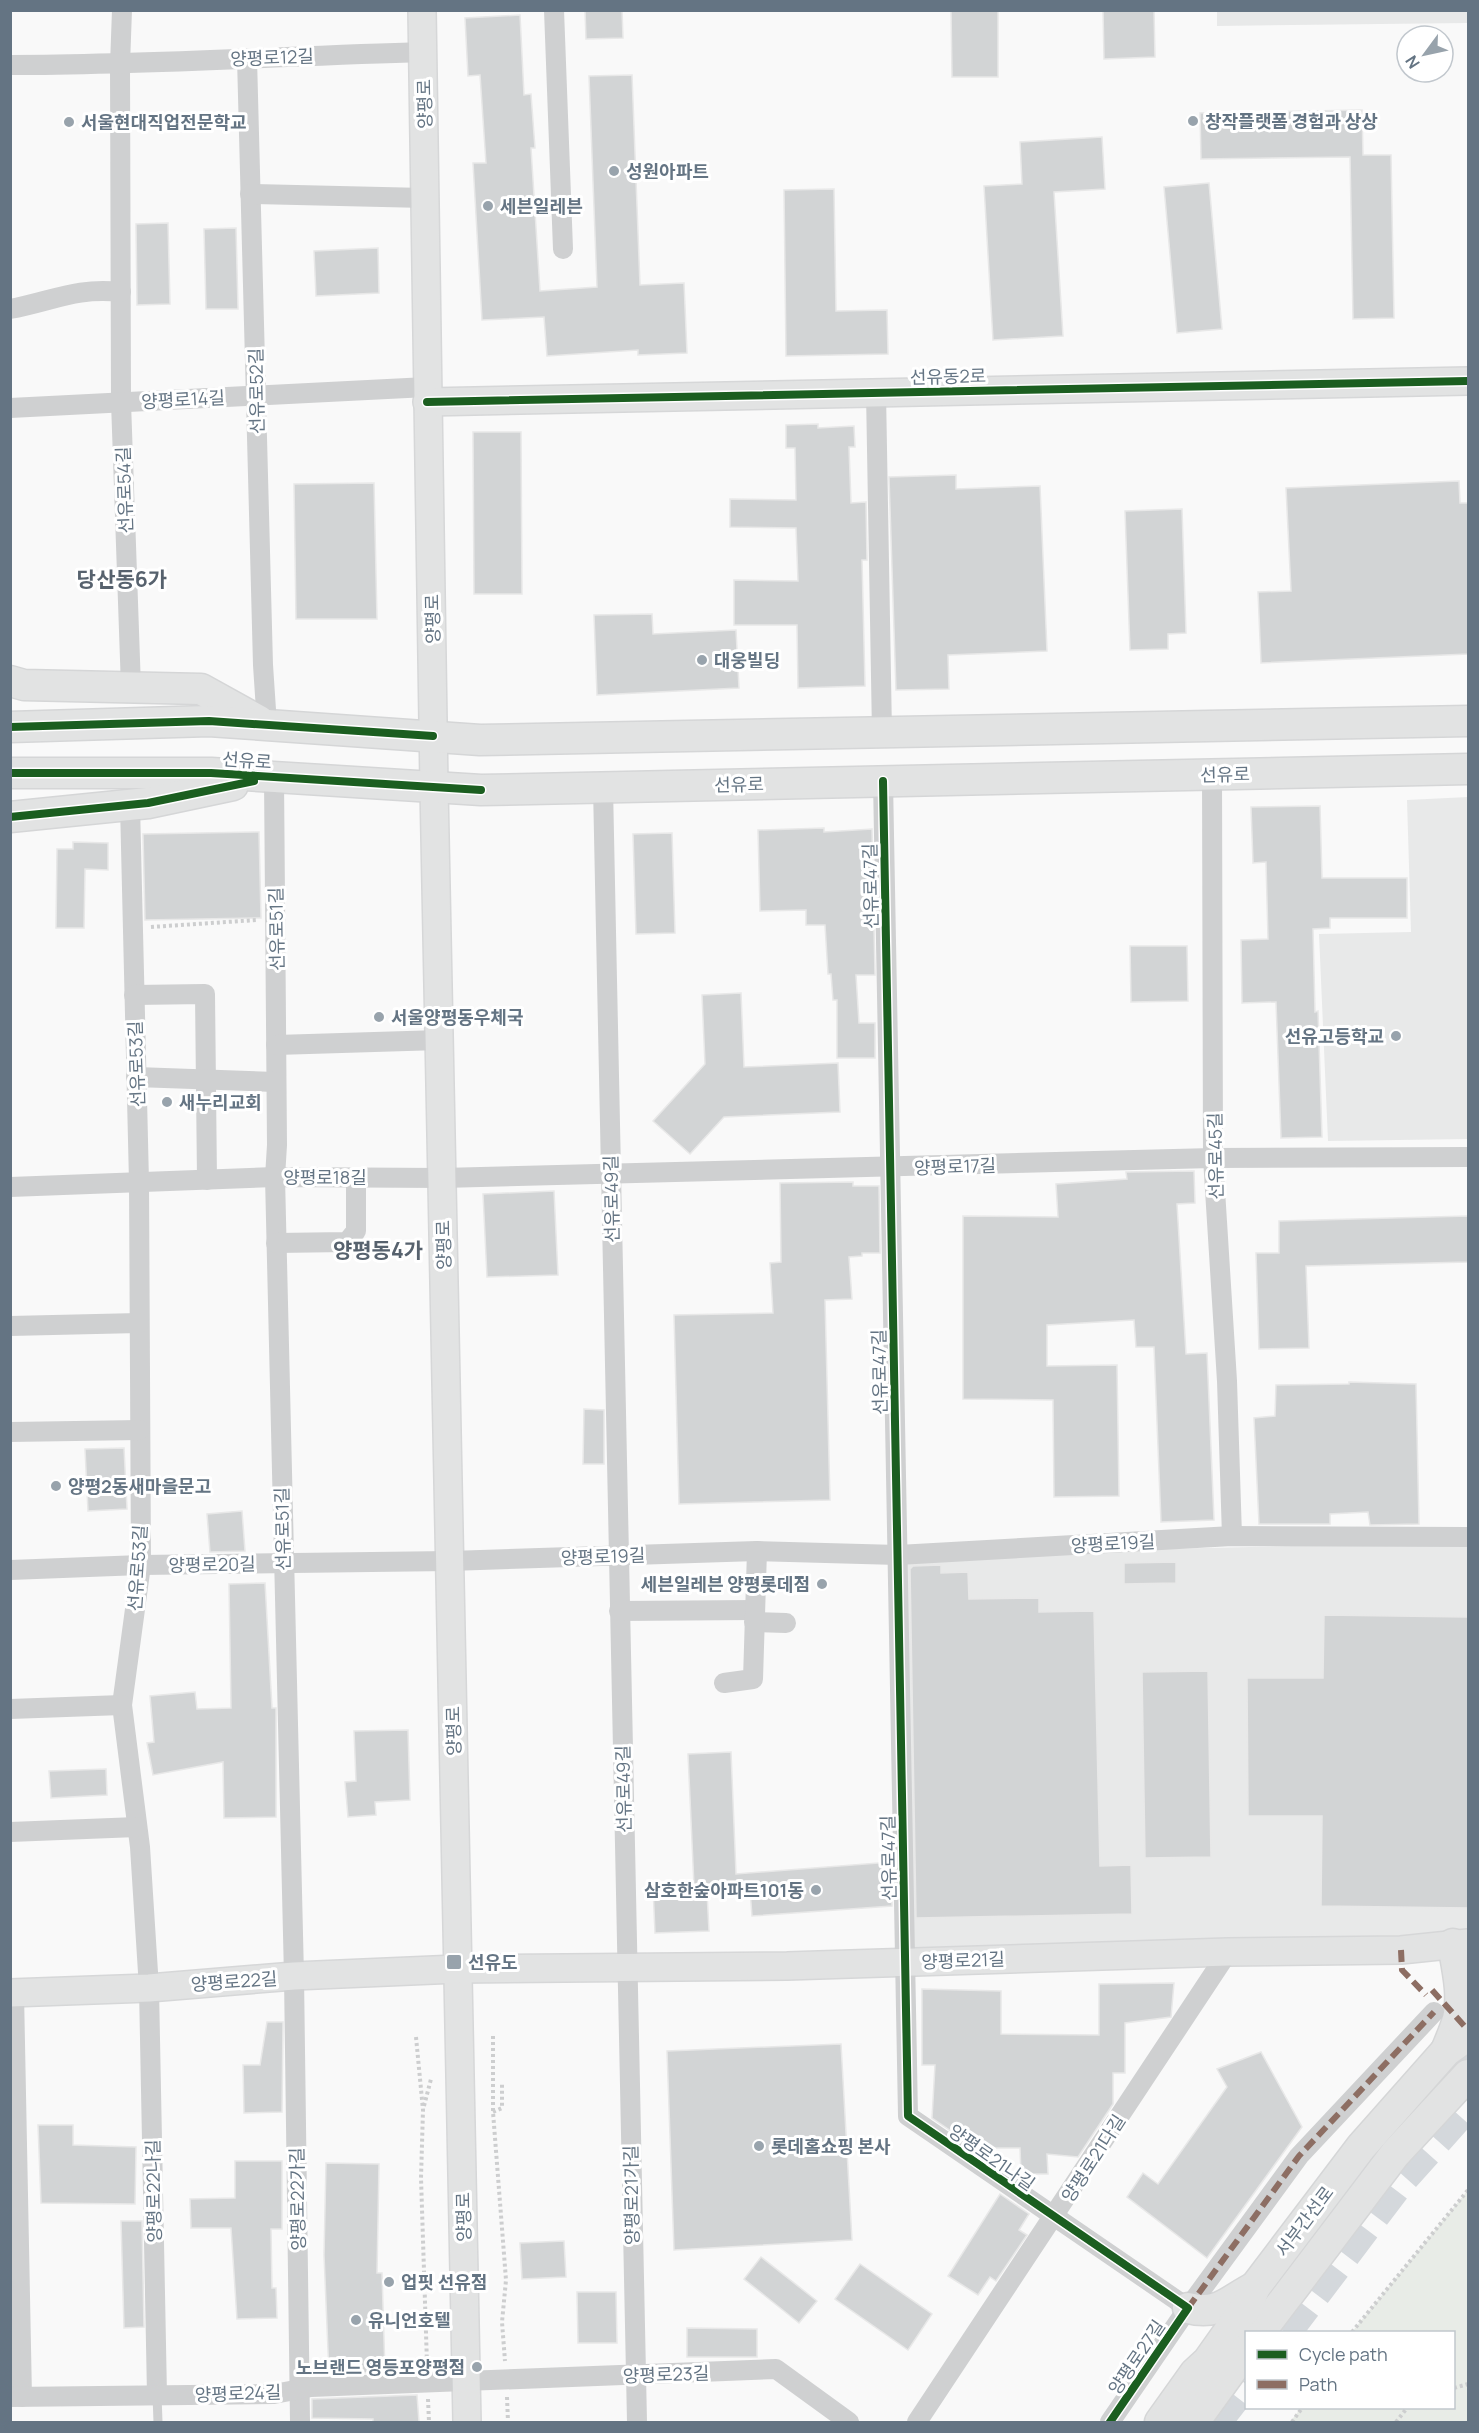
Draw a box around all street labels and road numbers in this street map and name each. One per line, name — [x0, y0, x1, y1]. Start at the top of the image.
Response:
street label: 양평로12길 — [230, 44, 314, 70]
street label: 양평로 — [412, 79, 436, 129]
street label: 선유로52길 — [243, 348, 269, 434]
street label: 선유동2로 — [910, 363, 986, 389]
street label: 양평로14길 — [140, 385, 226, 413]
street label: 선유로54길 — [110, 446, 138, 534]
street label: 양평로 — [420, 594, 444, 644]
street label: 선유로 — [221, 746, 273, 774]
street label: 선유로 — [1200, 762, 1250, 786]
street label: 선유로 — [714, 772, 764, 796]
street label: 선유로47길 — [857, 843, 883, 929]
street label: 선유로51길 — [263, 887, 289, 971]
street label: 선유로53길 — [122, 1020, 150, 1108]
street label: 선유로45길 — [1202, 1112, 1228, 1200]
street label: 양평로17길 — [913, 1153, 997, 1179]
street label: 선유로49길 — [598, 1155, 624, 1243]
street label: 양평로18길 — [283, 1165, 367, 1189]
street label: 양평로 — [431, 1220, 455, 1270]
street label: 선유로47길 — [866, 1329, 892, 1415]
street label: 선유로51길 — [269, 1487, 295, 1571]
street label: 선유로53길 — [122, 1524, 152, 1612]
street label: 양평로19길 — [1070, 1529, 1156, 1557]
street label: 양평로19길 — [560, 1543, 646, 1569]
street label: 양평로20길 — [168, 1551, 256, 1577]
street label: 양평로 — [441, 1706, 465, 1756]
street label: 선유로49길 — [610, 1745, 636, 1833]
street label: 선유로47길 — [875, 1815, 901, 1901]
street label: 양평로21길 — [921, 1947, 1005, 1973]
street label: 양평로22길 — [190, 1966, 278, 1996]
street label: 양평로21다길 — [1056, 2109, 1130, 2207]
street label: 양평로21나길 — [944, 2118, 1040, 2196]
street label: 양평로22나길 — [140, 2139, 166, 2243]
street label: 양평로21가길 — [618, 2145, 644, 2245]
street label: 양평로22가길 — [284, 2147, 310, 2251]
street label: 서부간선로 — [1269, 2181, 1339, 2261]
street label: 양평로 — [451, 2192, 475, 2242]
street label: 양평로27길 — [1102, 2315, 1170, 2399]
street label: 양평로23길 — [622, 2360, 710, 2388]
street label: 양평로24길 — [194, 2379, 282, 2407]

